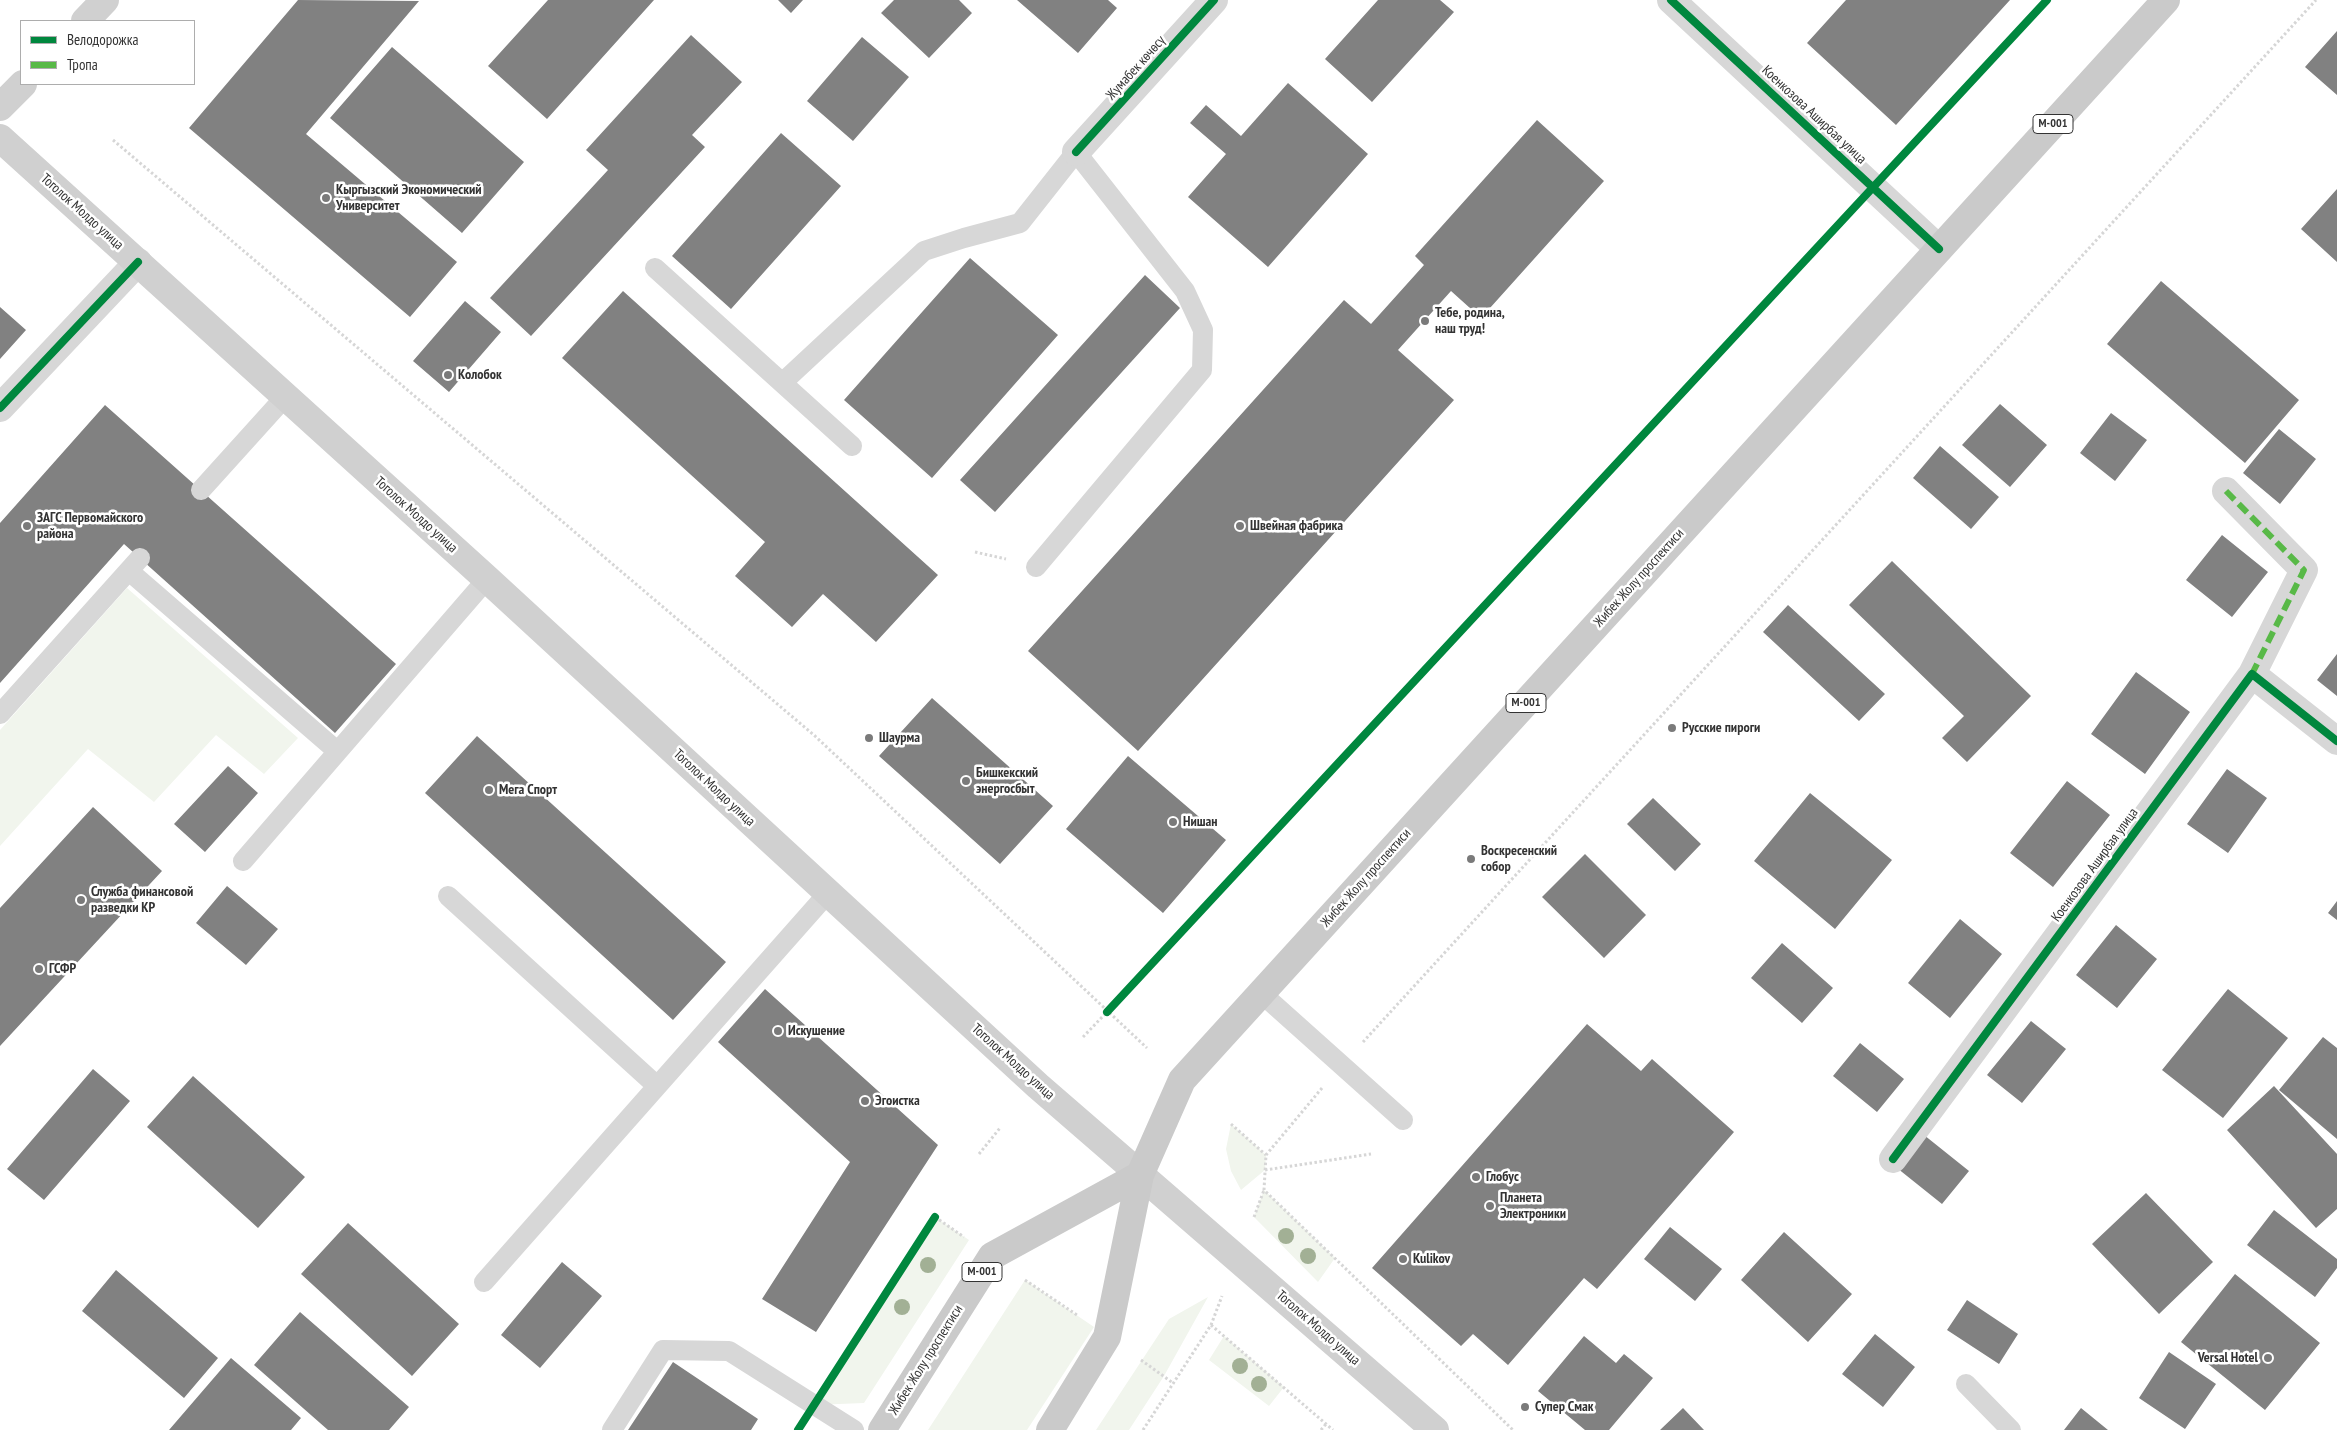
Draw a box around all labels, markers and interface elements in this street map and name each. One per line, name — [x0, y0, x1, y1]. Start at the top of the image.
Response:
legend — [20, 20, 195, 85]
text: Велодорожка — [67, 30, 138, 49]
street label: Жумабек көчөсү — [1103, 32, 1169, 104]
text: Тропа — [67, 55, 98, 74]
street label: Коенкозова Аширбая улица — [1758, 62, 1870, 168]
road number: М-001 — [2033, 115, 2073, 134]
street label: Тоголок Молдо улица — [37, 170, 127, 254]
place label: Кыргызский Экономический Университет — [336, 182, 482, 214]
marker: Кыргызский Экономический Университет — [320, 192, 332, 204]
place label: Тебе, родина, наш труд! — [1435, 305, 1505, 338]
marker: Тебе, родина, наш труд! — [1419, 315, 1431, 327]
place label: Колобок — [458, 367, 502, 383]
marker: Колобок — [442, 369, 454, 381]
street label: Тоголок Молдо улица — [371, 473, 461, 557]
place label: ЗАГС Первомайского района — [37, 510, 143, 542]
place label: Швейная фабрика — [1250, 518, 1343, 534]
marker: ЗАГС Первомайского района — [21, 520, 33, 532]
marker: Швейная фабрика — [1234, 520, 1246, 532]
street label: Жибек Жолу проспектиси — [1590, 525, 1688, 631]
road number: М-001 — [1506, 694, 1546, 712]
place label: Русские пироги — [1682, 720, 1760, 736]
marker: Русские пироги — [1666, 722, 1678, 734]
place label: Шаурма — [879, 730, 920, 746]
marker: Шаурма — [863, 732, 875, 744]
street label: Тоголок Молдо улица — [670, 746, 758, 830]
place label: Бишкекский энергосбыт — [976, 765, 1038, 798]
marker: Бишкекский энергосбыт — [960, 775, 972, 787]
place label: Мега Спорт — [499, 782, 557, 798]
marker: Мега Спорт — [483, 784, 495, 796]
street label: Коенкозова Аширбая улица — [2048, 805, 2142, 925]
place label: Нишан — [1183, 814, 1218, 830]
marker: Нишан — [1167, 816, 1179, 828]
street label: Жибек Жолу проспектиси — [1317, 825, 1415, 931]
place label: Воскресенский собор — [1481, 843, 1557, 876]
marker: Воскресенский собор — [1465, 853, 1477, 865]
place label: Служба финансовой разведки КР — [91, 884, 193, 916]
marker: Служба финансовой разведки КР — [75, 894, 87, 906]
place label: ГСФР — [49, 961, 76, 977]
marker: ГСФР — [33, 963, 45, 975]
street label: Тоголок Молдо улица — [968, 1020, 1058, 1104]
place label: Искушение — [788, 1023, 845, 1039]
marker: Искушение — [772, 1025, 784, 1037]
place label: Эгоистка — [875, 1093, 920, 1109]
marker: Эгоистка — [859, 1095, 871, 1107]
place label: Глобус — [1486, 1169, 1519, 1185]
marker: Глобус — [1470, 1171, 1482, 1183]
place label: Планета Электроники — [1500, 1190, 1566, 1222]
marker: Планета Электроники — [1484, 1200, 1496, 1212]
place label: Kulikov — [1413, 1251, 1450, 1267]
marker: Kulikov — [1397, 1253, 1409, 1265]
road number: М-001 — [962, 1262, 1002, 1282]
street label: Тоголок Молдо улица — [1273, 1287, 1363, 1369]
street label: Жибек Жолу проспектиси — [885, 1302, 967, 1418]
place label: Versal Hotel — [2198, 1350, 2258, 1366]
marker: Versal Hotel — [2262, 1352, 2274, 1364]
place label: Супер Смак — [1535, 1399, 1594, 1415]
marker: Супер Смак — [1519, 1401, 1531, 1413]

